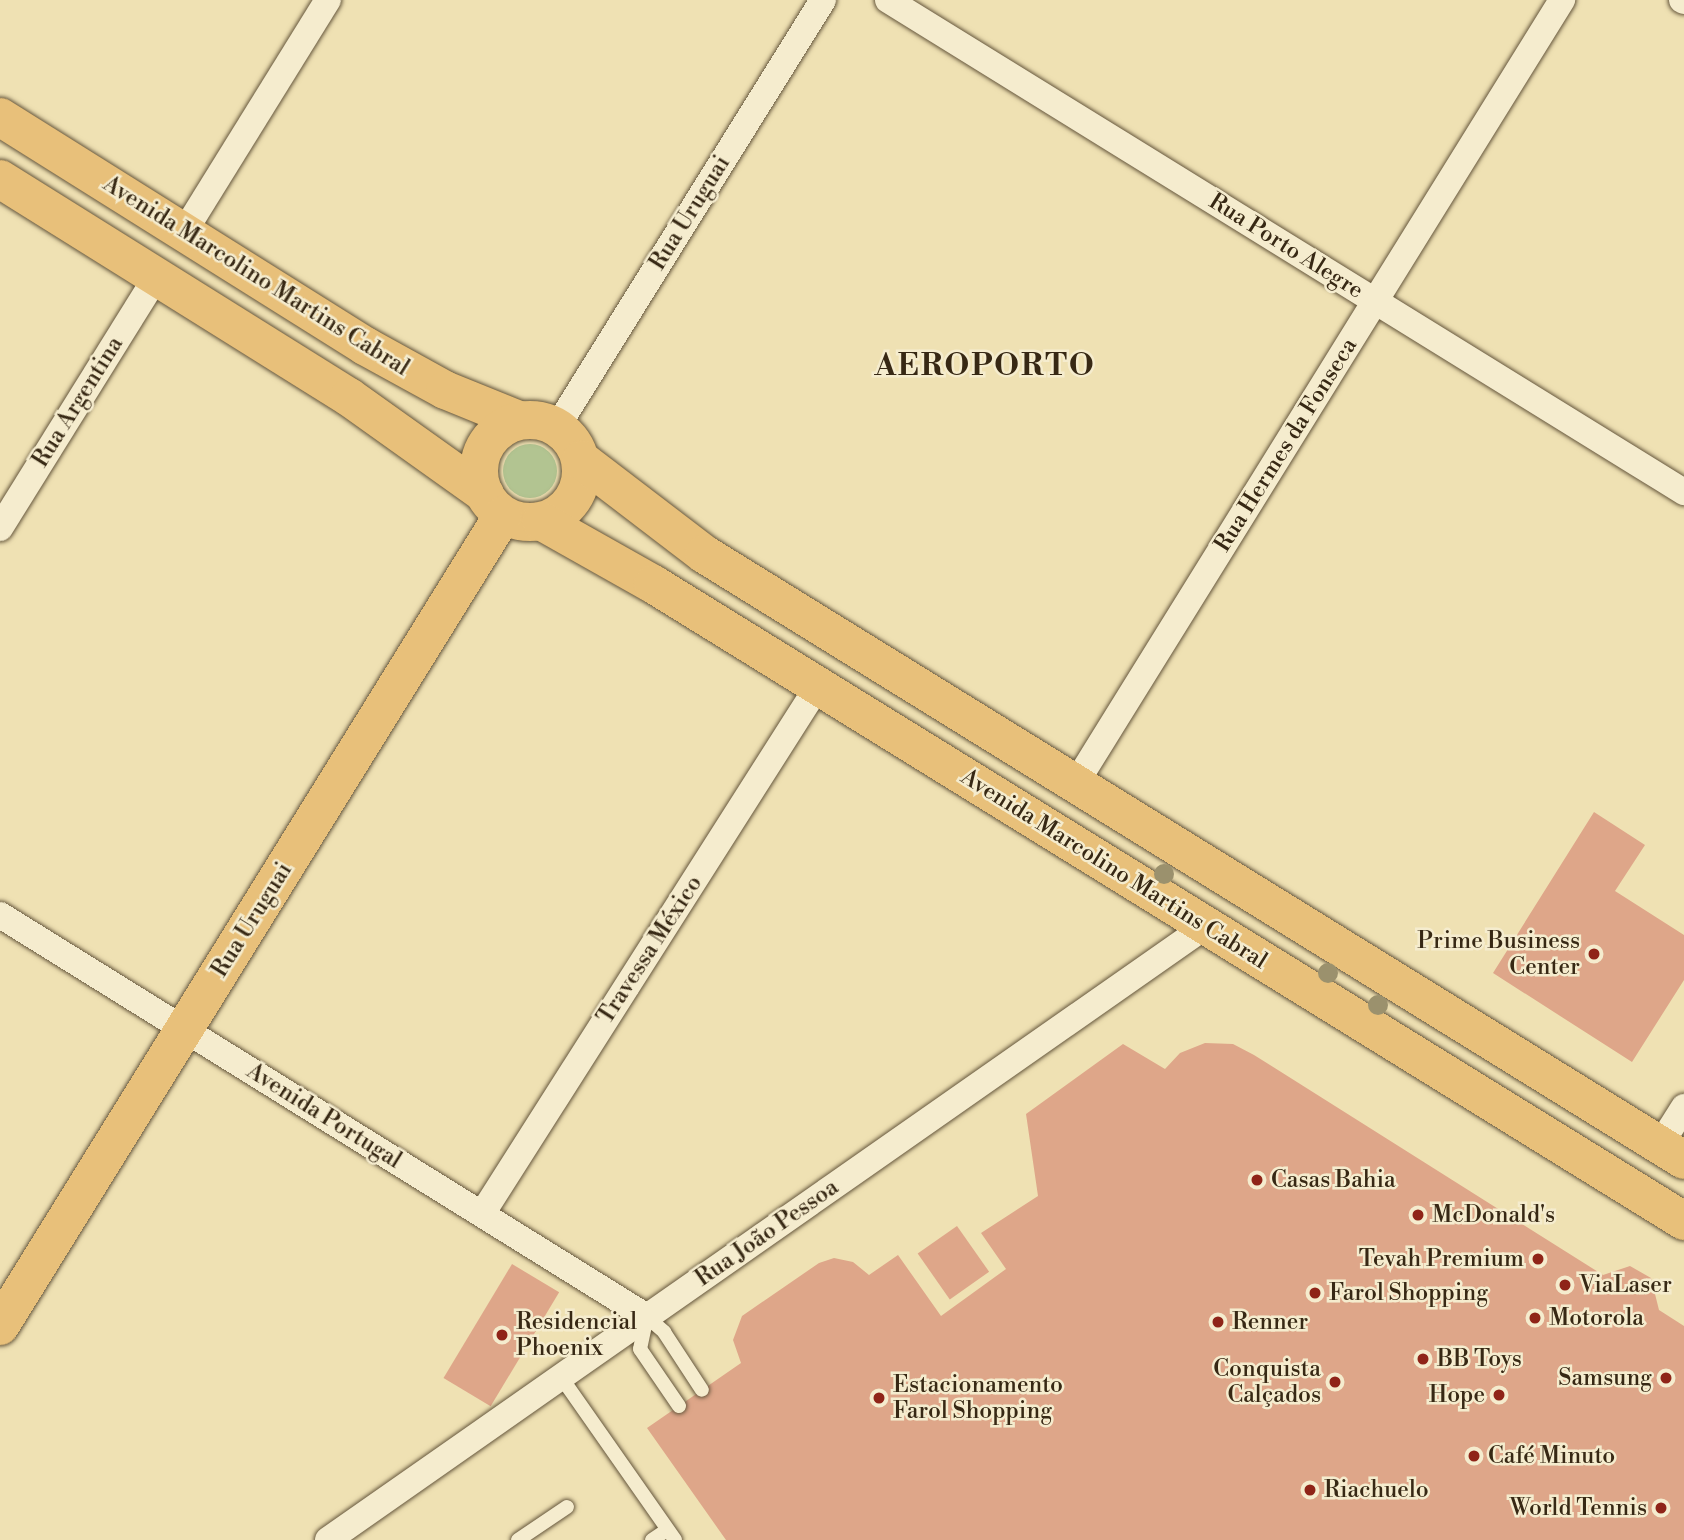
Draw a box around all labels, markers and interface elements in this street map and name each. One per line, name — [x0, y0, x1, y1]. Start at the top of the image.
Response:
street label: Rua Uruguai — [644, 151, 736, 275]
street label: Avenida Marcolino Martins Cabral — [98, 170, 414, 382]
street label: Rua Porto Alegre — [1204, 188, 1368, 304]
street label: Rua Argentina — [27, 332, 129, 472]
street label: Rua Hermes da Fonseca — [1209, 333, 1363, 557]
district label: AEROPORTO — [876, 348, 1094, 384]
street label: Avenida Marcolino Martins Cabral — [956, 763, 1272, 975]
street label: Rua Uruguai — [206, 858, 298, 982]
street label: Travessa México — [592, 871, 708, 1029]
place label: Prime Business Center — [1417, 927, 1580, 981]
marker: Prime Business Center — [1586, 946, 1602, 962]
street label: Avenida Portugal — [241, 1057, 407, 1175]
place label: Casas Bahia — [1271, 1166, 1396, 1194]
marker: Casas Bahia — [1249, 1172, 1265, 1188]
street label: Rua João Pessoa — [690, 1174, 844, 1292]
place label: McDonald's — [1432, 1201, 1555, 1229]
marker: McDonald's — [1410, 1207, 1426, 1223]
place label: Tevah Premium — [1359, 1245, 1524, 1273]
marker: Tevah Premium — [1530, 1251, 1546, 1267]
place label: ViaLaser — [1579, 1271, 1672, 1299]
marker: ViaLaser — [1557, 1277, 1573, 1293]
place label: Farol Shopping — [1329, 1279, 1488, 1307]
marker: Farol Shopping — [1307, 1285, 1323, 1301]
place label: Motorola — [1549, 1304, 1644, 1332]
place label: Residencial Phoenix — [516, 1308, 637, 1362]
place label: Renner — [1232, 1308, 1308, 1336]
marker: Motorola — [1527, 1310, 1543, 1326]
marker: Renner — [1210, 1314, 1226, 1330]
marker: Residencial Phoenix — [494, 1327, 510, 1343]
place label: BB Toys — [1437, 1345, 1522, 1373]
marker: BB Toys — [1415, 1351, 1431, 1367]
place label: Conquista Calçados — [1213, 1355, 1321, 1409]
place label: Samsung — [1558, 1364, 1652, 1392]
marker: Samsung — [1658, 1370, 1674, 1386]
place label: Estacionamento Farol Shopping — [893, 1371, 1063, 1425]
marker: Conquista Calçados — [1327, 1374, 1343, 1390]
place label: Hope — [1429, 1381, 1485, 1409]
marker: Hope — [1491, 1387, 1507, 1403]
marker: Estacionamento Farol Shopping — [871, 1390, 887, 1406]
place label: Café Minuto — [1488, 1442, 1615, 1470]
marker: Café Minuto — [1466, 1448, 1482, 1464]
place label: Riachuelo — [1324, 1476, 1429, 1504]
marker: Riachuelo — [1302, 1482, 1318, 1498]
place label: World Tennis — [1510, 1494, 1647, 1522]
marker: World Tennis — [1653, 1500, 1669, 1516]

